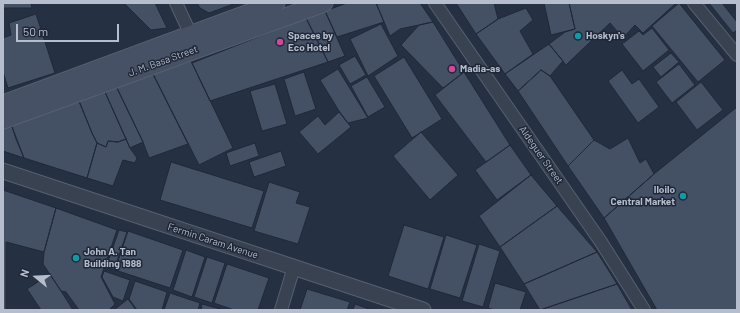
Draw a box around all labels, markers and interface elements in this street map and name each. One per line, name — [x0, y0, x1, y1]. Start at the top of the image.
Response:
scale bar — [18, 16, 121, 42]
text: 50 m — [23, 24, 48, 38]
place label: Spaces by Eco Hotel — [288, 30, 333, 54]
place label: Hoskyn's — [586, 30, 625, 42]
marker: Hoskyn's — [573, 31, 583, 41]
marker: Spaces by Eco Hotel — [275, 37, 285, 47]
street label: J. M. Basa Street — [127, 43, 199, 79]
place label: Madia-as — [460, 63, 500, 75]
marker: Madia-as — [447, 64, 457, 74]
street label: Aldeguer Street — [517, 124, 565, 186]
place label: Iloilo Central Market — [610, 184, 675, 208]
marker: Iloilo Central Market — [678, 191, 688, 201]
street label: Fermin Caram Avenue — [166, 221, 260, 261]
place label: John A. Tan Building 1988 — [84, 246, 141, 270]
marker: John A. Tan Building 1988 — [71, 253, 81, 263]
north arrow — [16, 257, 56, 297]
text: N — [17, 268, 31, 279]

